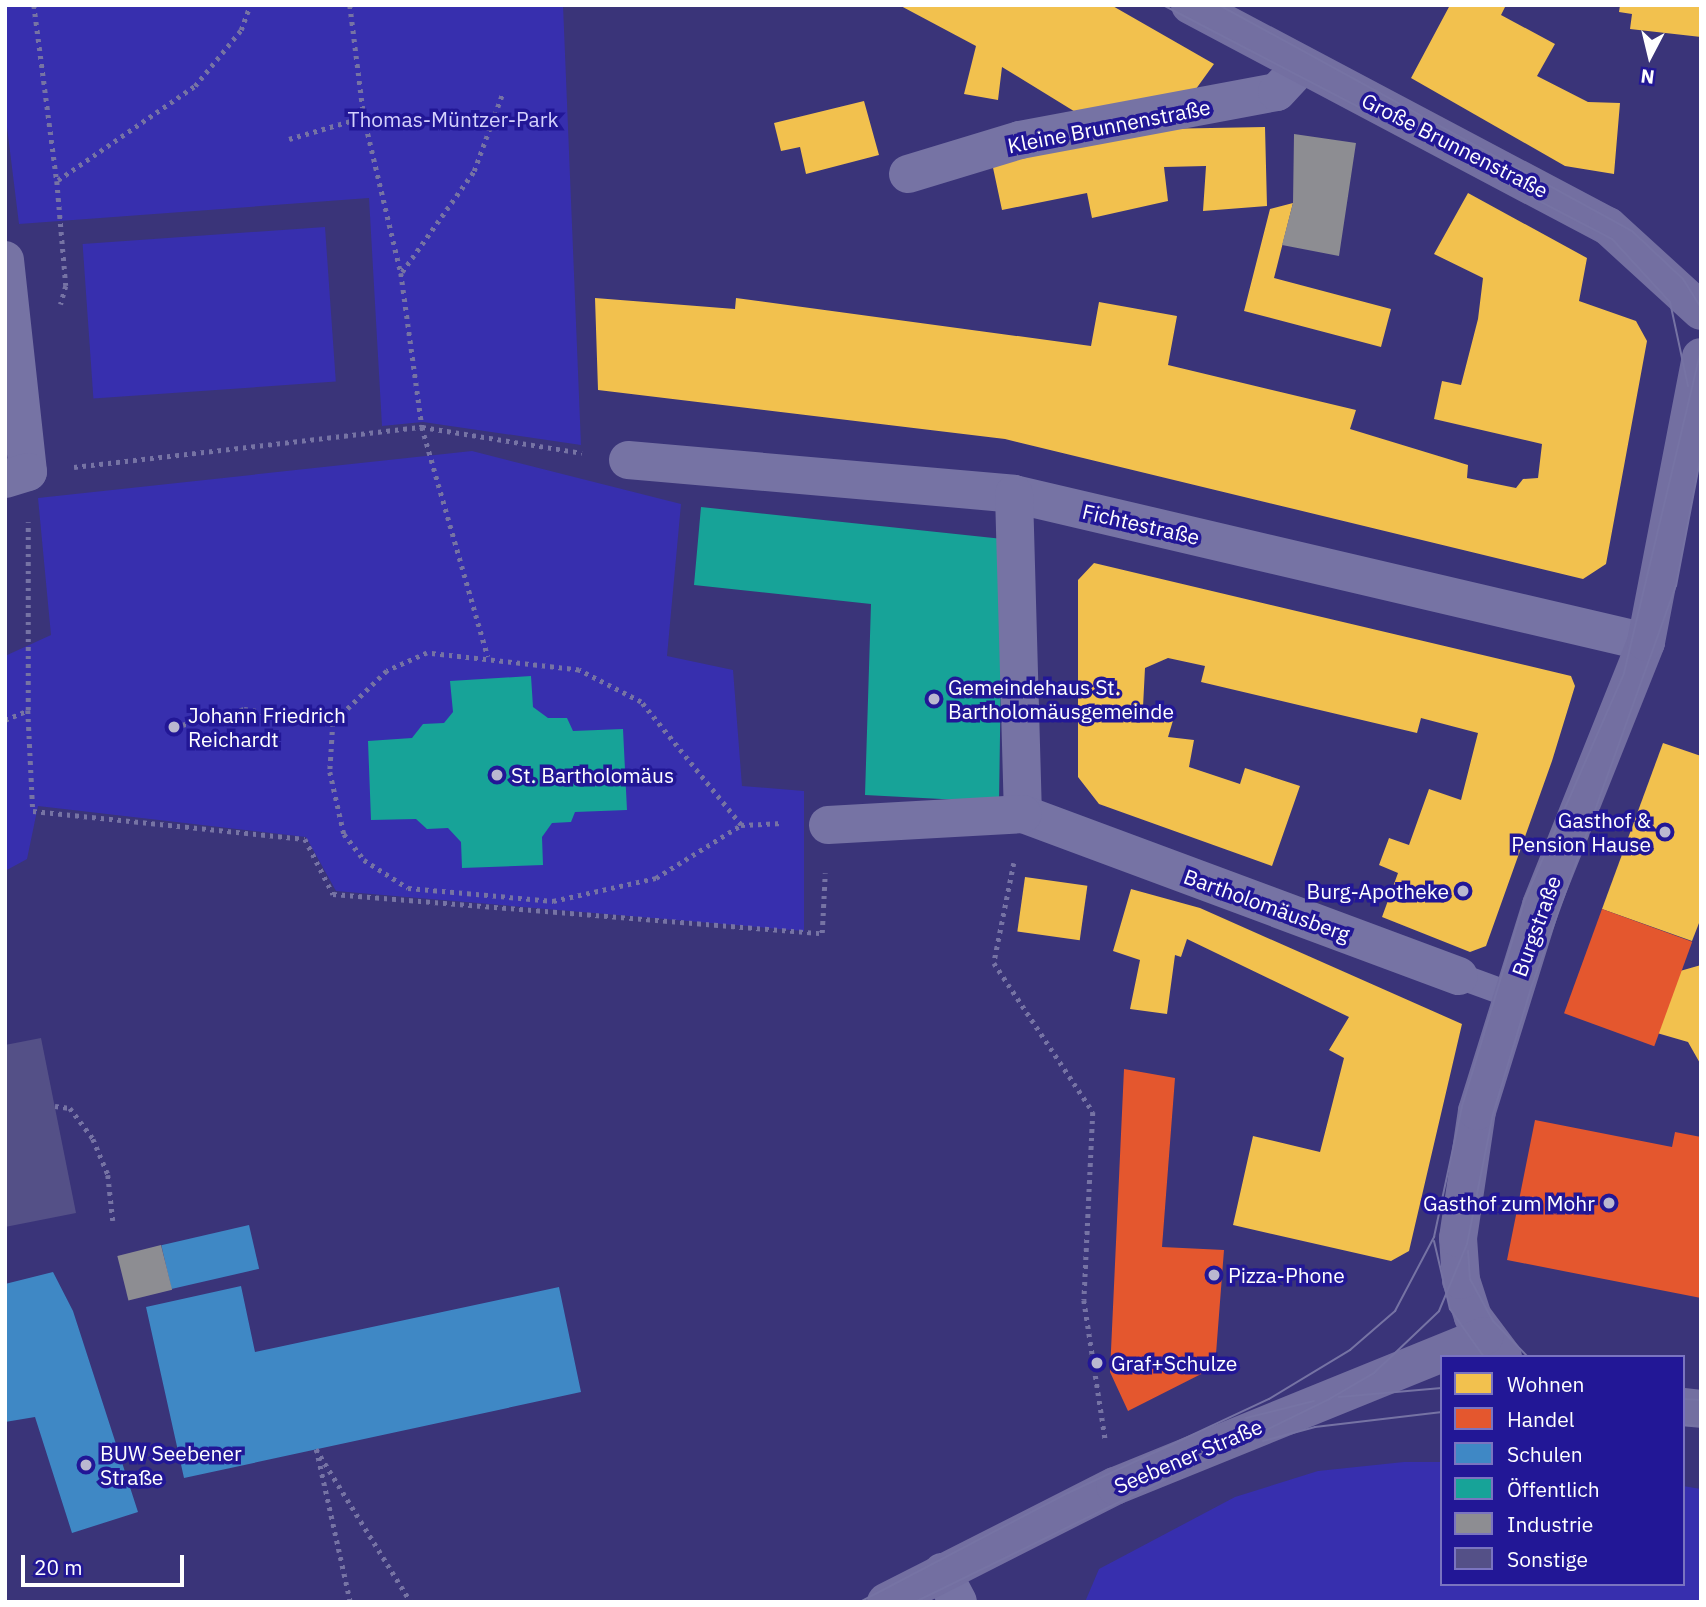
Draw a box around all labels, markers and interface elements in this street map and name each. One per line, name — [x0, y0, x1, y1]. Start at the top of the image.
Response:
north arrow — [1615, 21, 1685, 91]
text: N — [1639, 64, 1656, 90]
street label: Große Brunnenstraße — [1358, 87, 1552, 203]
street label: Kleine Brunnenstraße — [1005, 94, 1213, 158]
park label: Thomas-Müntzer-Park — [347, 106, 559, 132]
street label: Fichtestraße — [1080, 498, 1202, 550]
place label: Gemeindehaus St. Bartholomäusgemeinde — [948, 674, 1174, 724]
marker: Gemeindehaus St. Bartholomäusgemeinde — [926, 691, 942, 707]
place label: Johann Friedrich Reichardt — [188, 702, 346, 752]
marker: Johann Friedrich Reichardt — [166, 719, 182, 735]
place label: St. Bartholomäus — [511, 762, 674, 788]
marker: St. Bartholomäus — [489, 767, 505, 783]
place label: Gasthof & Pension Hause — [1511, 807, 1651, 857]
marker: Gasthof & Pension Hause — [1657, 824, 1673, 840]
street label: Bartholomäusberg — [1180, 863, 1354, 947]
street label: Burgstraße — [1506, 872, 1566, 980]
place label: Burg-Apotheke — [1307, 878, 1449, 904]
marker: Burg-Apotheke — [1455, 883, 1471, 899]
place label: Gasthof zum Mohr — [1423, 1190, 1595, 1216]
marker: Gasthof zum Mohr — [1601, 1195, 1617, 1211]
place label: Pizza-Phone — [1228, 1262, 1345, 1288]
marker: Pizza-Phone — [1206, 1267, 1222, 1283]
place label: Graf+Schulze — [1111, 1350, 1237, 1376]
marker: Graf+Schulze — [1089, 1355, 1105, 1371]
legend — [1440, 1355, 1685, 1586]
text: Wohnen — [1507, 1370, 1584, 1398]
text: Handel — [1507, 1405, 1574, 1433]
street label: Seebener Straße — [1110, 1413, 1266, 1499]
place label: BUW Seebener Straße — [100, 1440, 242, 1490]
text: Schulen — [1507, 1440, 1583, 1468]
marker: BUW Seebener Straße — [78, 1457, 94, 1473]
text: Öffentlich — [1507, 1475, 1600, 1503]
text: Industrie — [1507, 1510, 1593, 1538]
scale bar — [24, 1540, 187, 1584]
text: Sonstige — [1507, 1545, 1588, 1573]
text: 20 m — [34, 1553, 83, 1581]

